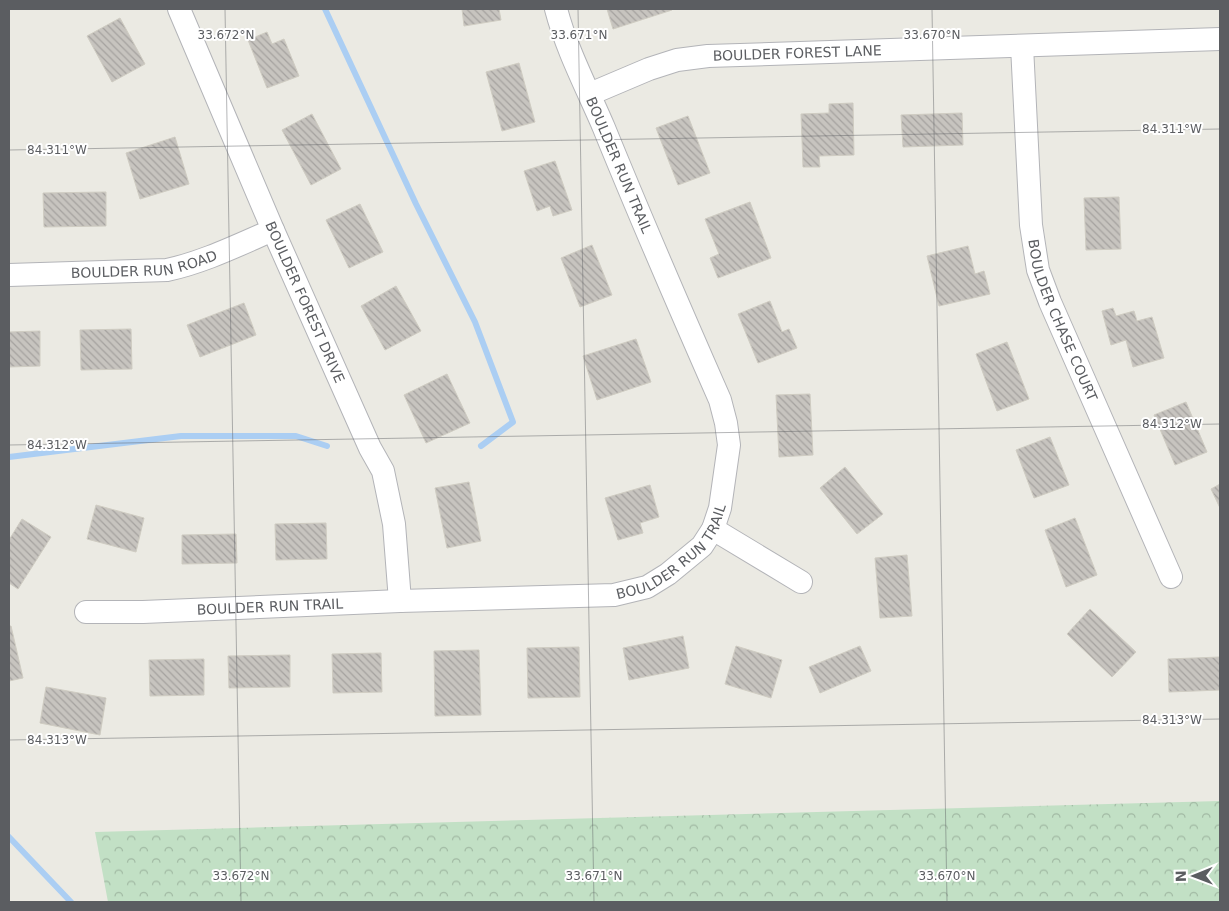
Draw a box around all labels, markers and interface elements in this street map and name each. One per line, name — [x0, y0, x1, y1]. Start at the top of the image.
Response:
text: 33.672°N — [198, 28, 254, 42]
text: 33.671°N — [551, 28, 607, 42]
text: 33.670°N — [904, 28, 960, 42]
street label: BOULDER FOREST LANE — [713, 42, 882, 64]
street label: BOULDER RUN TRAIL — [583, 95, 655, 236]
text: 84.311°W — [1142, 122, 1202, 136]
text: 84.311°W — [27, 143, 87, 157]
street label: BOULDER FOREST DRIVE — [262, 219, 348, 385]
street label: BOULDER CHASE COURT — [1025, 238, 1101, 404]
street label: BOULDER RUN ROAD — [71, 247, 219, 281]
text: 84.312°W — [1142, 417, 1202, 431]
text: 84.312°W — [27, 438, 87, 452]
street label: BOULDER RUN TRAIL — [614, 502, 729, 602]
street label: BOULDER RUN TRAIL — [196, 595, 344, 618]
text: 84.313°W — [1142, 713, 1202, 727]
text: 84.313°W — [27, 733, 87, 747]
north arrow — [1169, 851, 1219, 901]
text: 33.672°N — [213, 869, 269, 883]
text: 33.671°N — [566, 869, 622, 883]
text: 33.670°N — [919, 869, 975, 883]
text: N — [1173, 870, 1189, 882]

